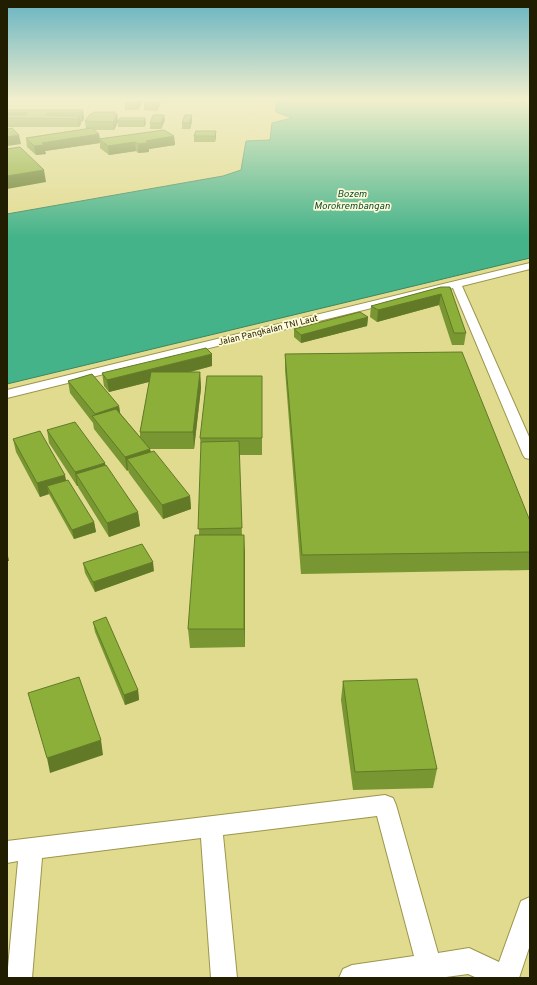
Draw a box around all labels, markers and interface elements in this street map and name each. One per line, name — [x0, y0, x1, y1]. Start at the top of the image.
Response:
water label: Bozem Morokrembangan — [314, 188, 390, 213]
street label: Jalan Pangkalan TNI Laut — [217, 313, 319, 348]

